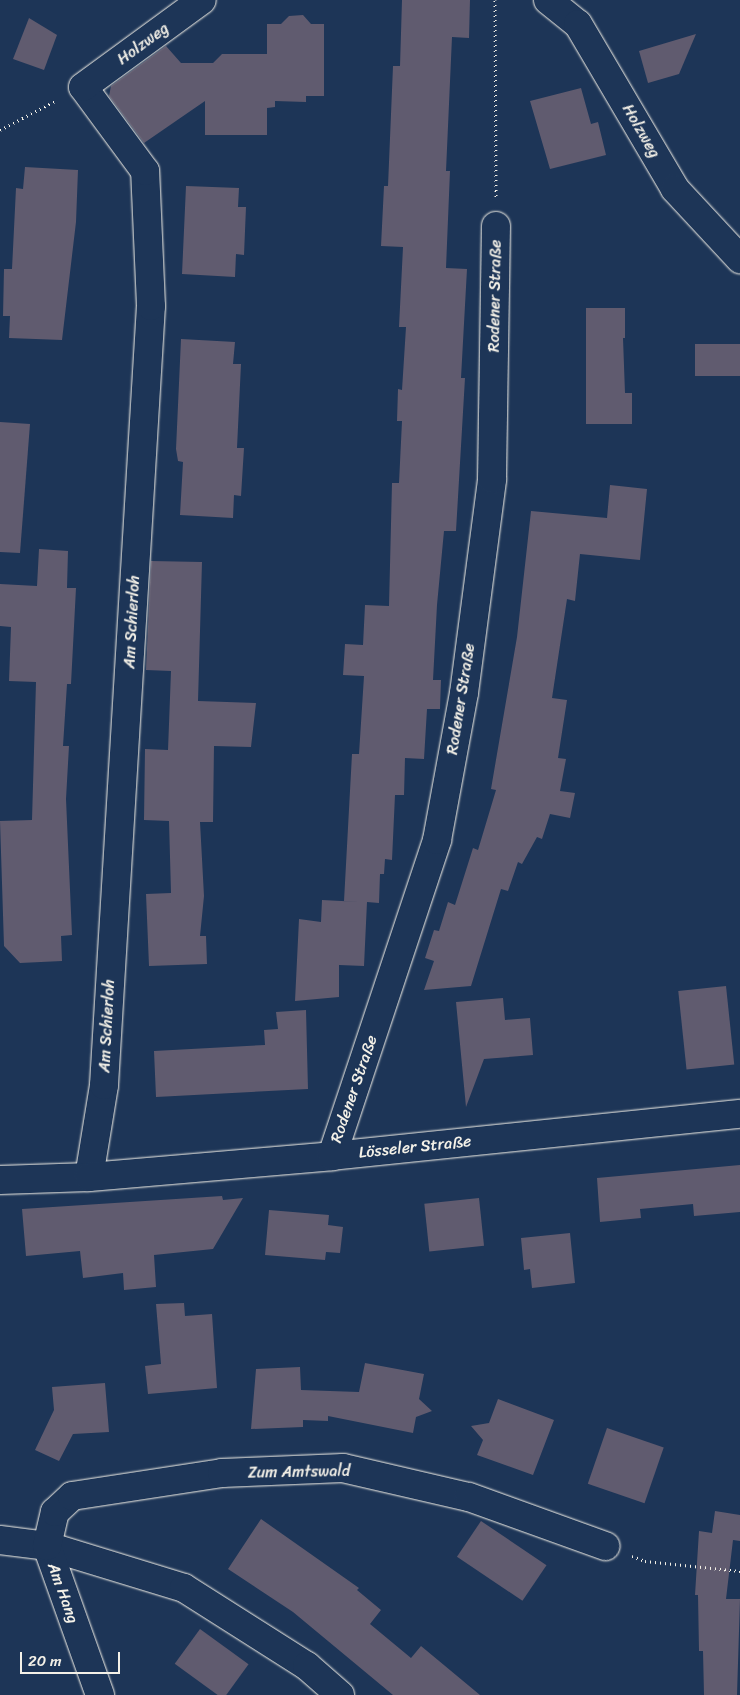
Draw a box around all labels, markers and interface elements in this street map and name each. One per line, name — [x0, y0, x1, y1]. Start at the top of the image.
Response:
street label: Holzweg — [114, 19, 172, 69]
street label: Holzweg — [618, 101, 664, 161]
street label: Rodener Straße — [484, 240, 506, 352]
street label: Am Schierloh — [120, 575, 144, 669]
street label: Rodener Straße — [443, 642, 479, 756]
street label: Am Schierloh — [95, 979, 119, 1073]
street label: Rodener Straße — [327, 1033, 381, 1145]
street label: Lösseler Straße — [358, 1132, 472, 1162]
street label: Zum Amtswald — [248, 1462, 350, 1482]
street label: Am Hang — [43, 1560, 83, 1626]
scale bar — [22, 1642, 122, 1674]
text: 20 m — [28, 1648, 62, 1674]

